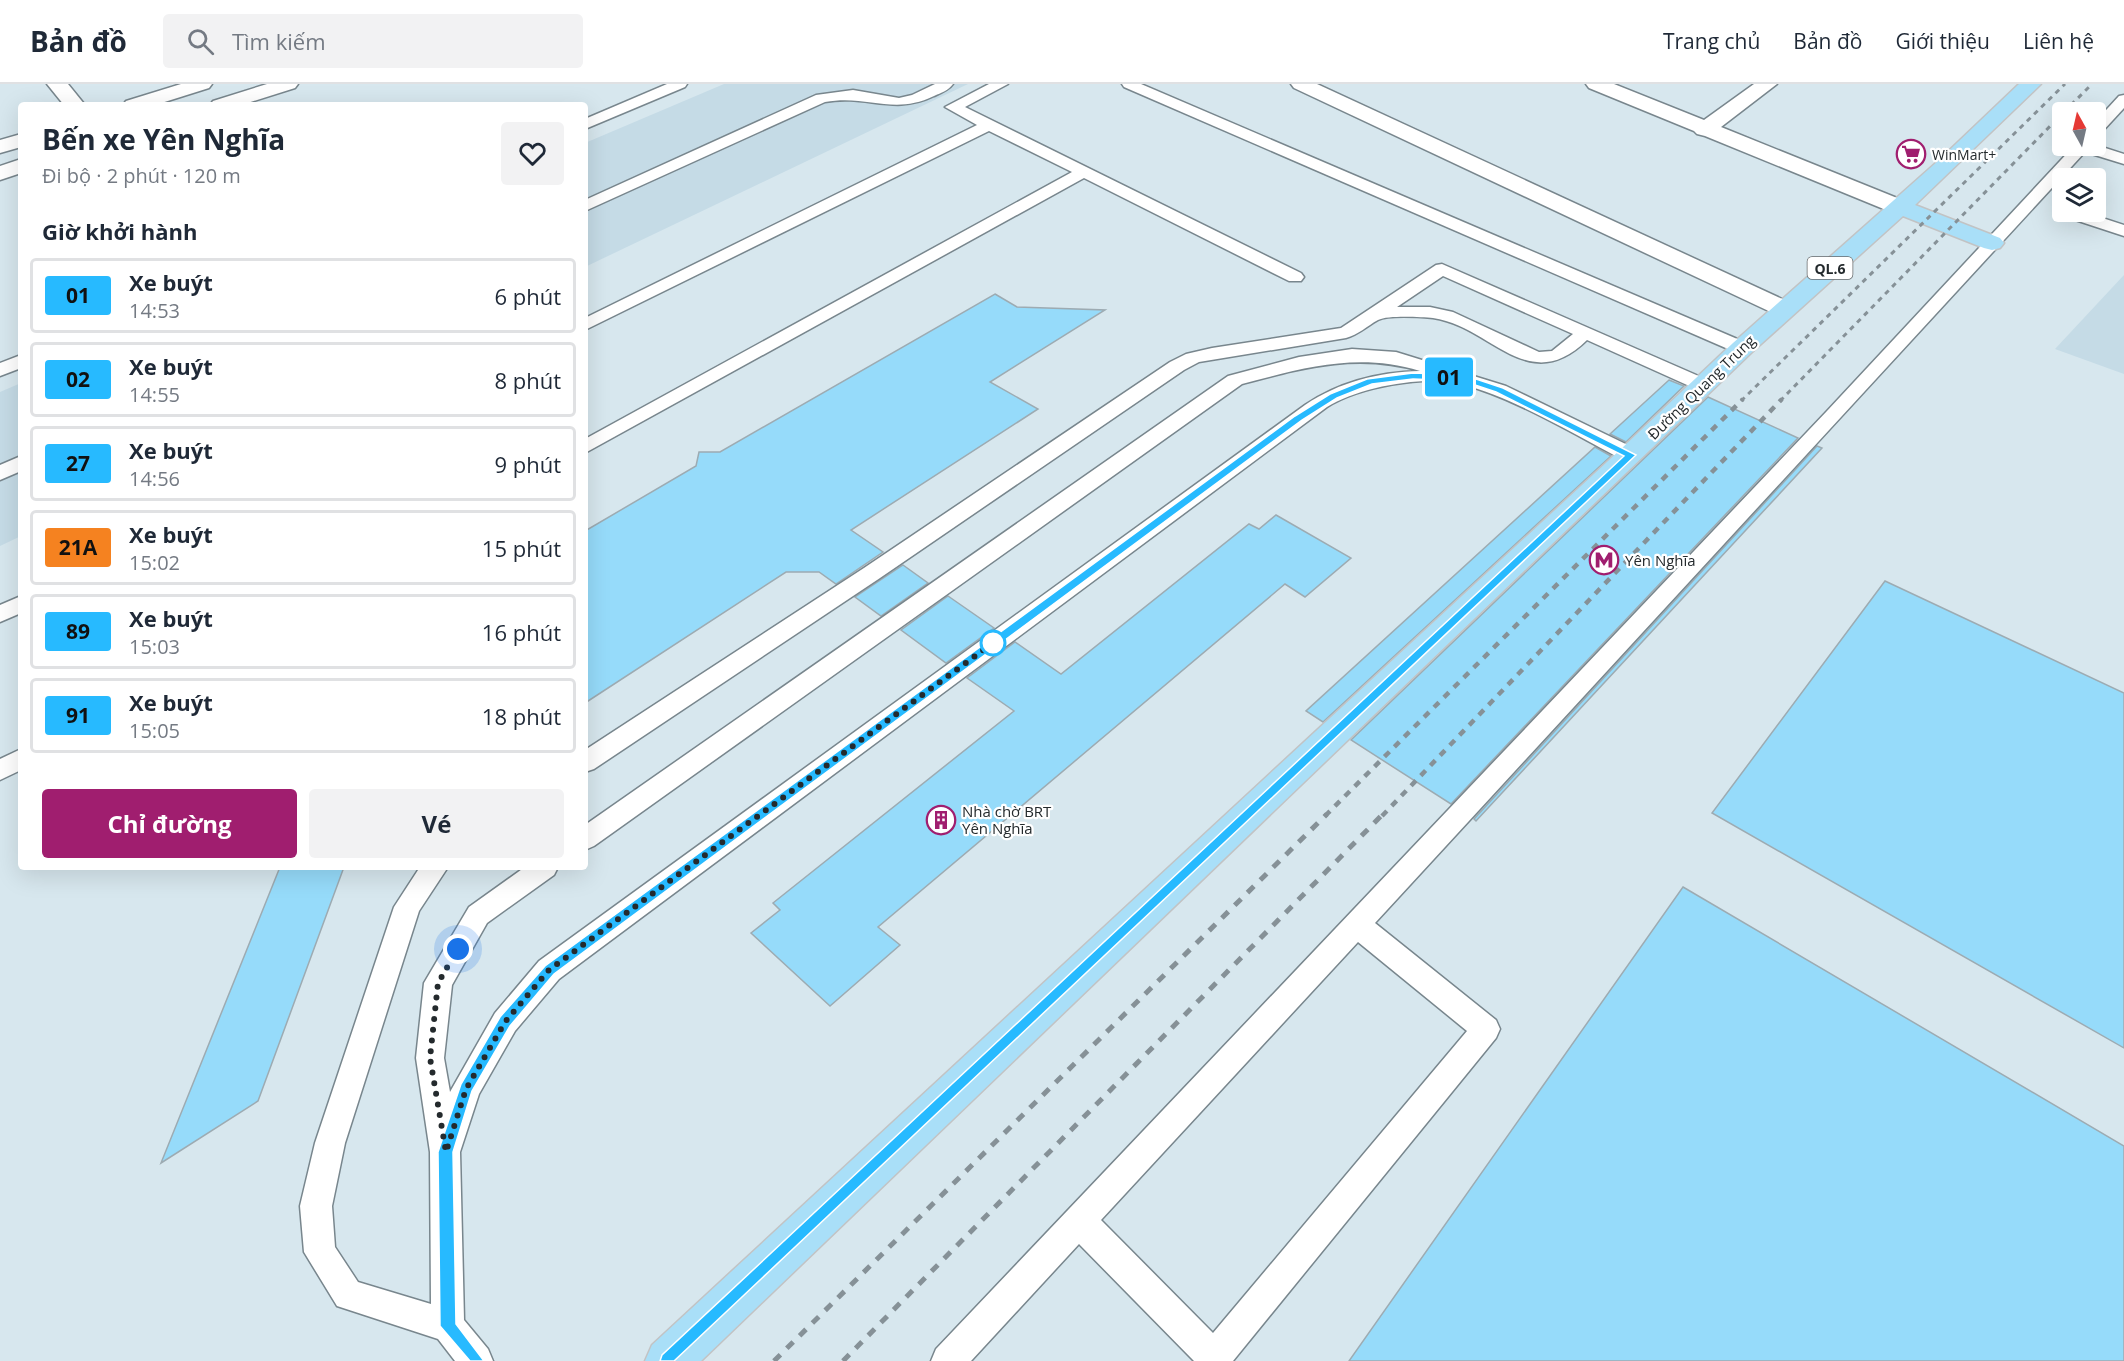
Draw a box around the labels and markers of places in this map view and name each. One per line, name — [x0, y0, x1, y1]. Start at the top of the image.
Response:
supermarket icon: WinMart+ — [1895, 138, 1927, 170]
place label: WinMart+ — [1932, 145, 1996, 164]
metro station icon: Yên Nghĩa — [1588, 544, 1620, 576]
place label: Yên Nghĩa — [1625, 550, 1696, 570]
unlabelled marker — [980, 630, 1006, 656]
place label: Nhà chờ BRT Yên Nghĩa — [962, 801, 1052, 838]
building icon: Nhà chờ BRT Yên Nghĩa — [925, 804, 957, 836]

